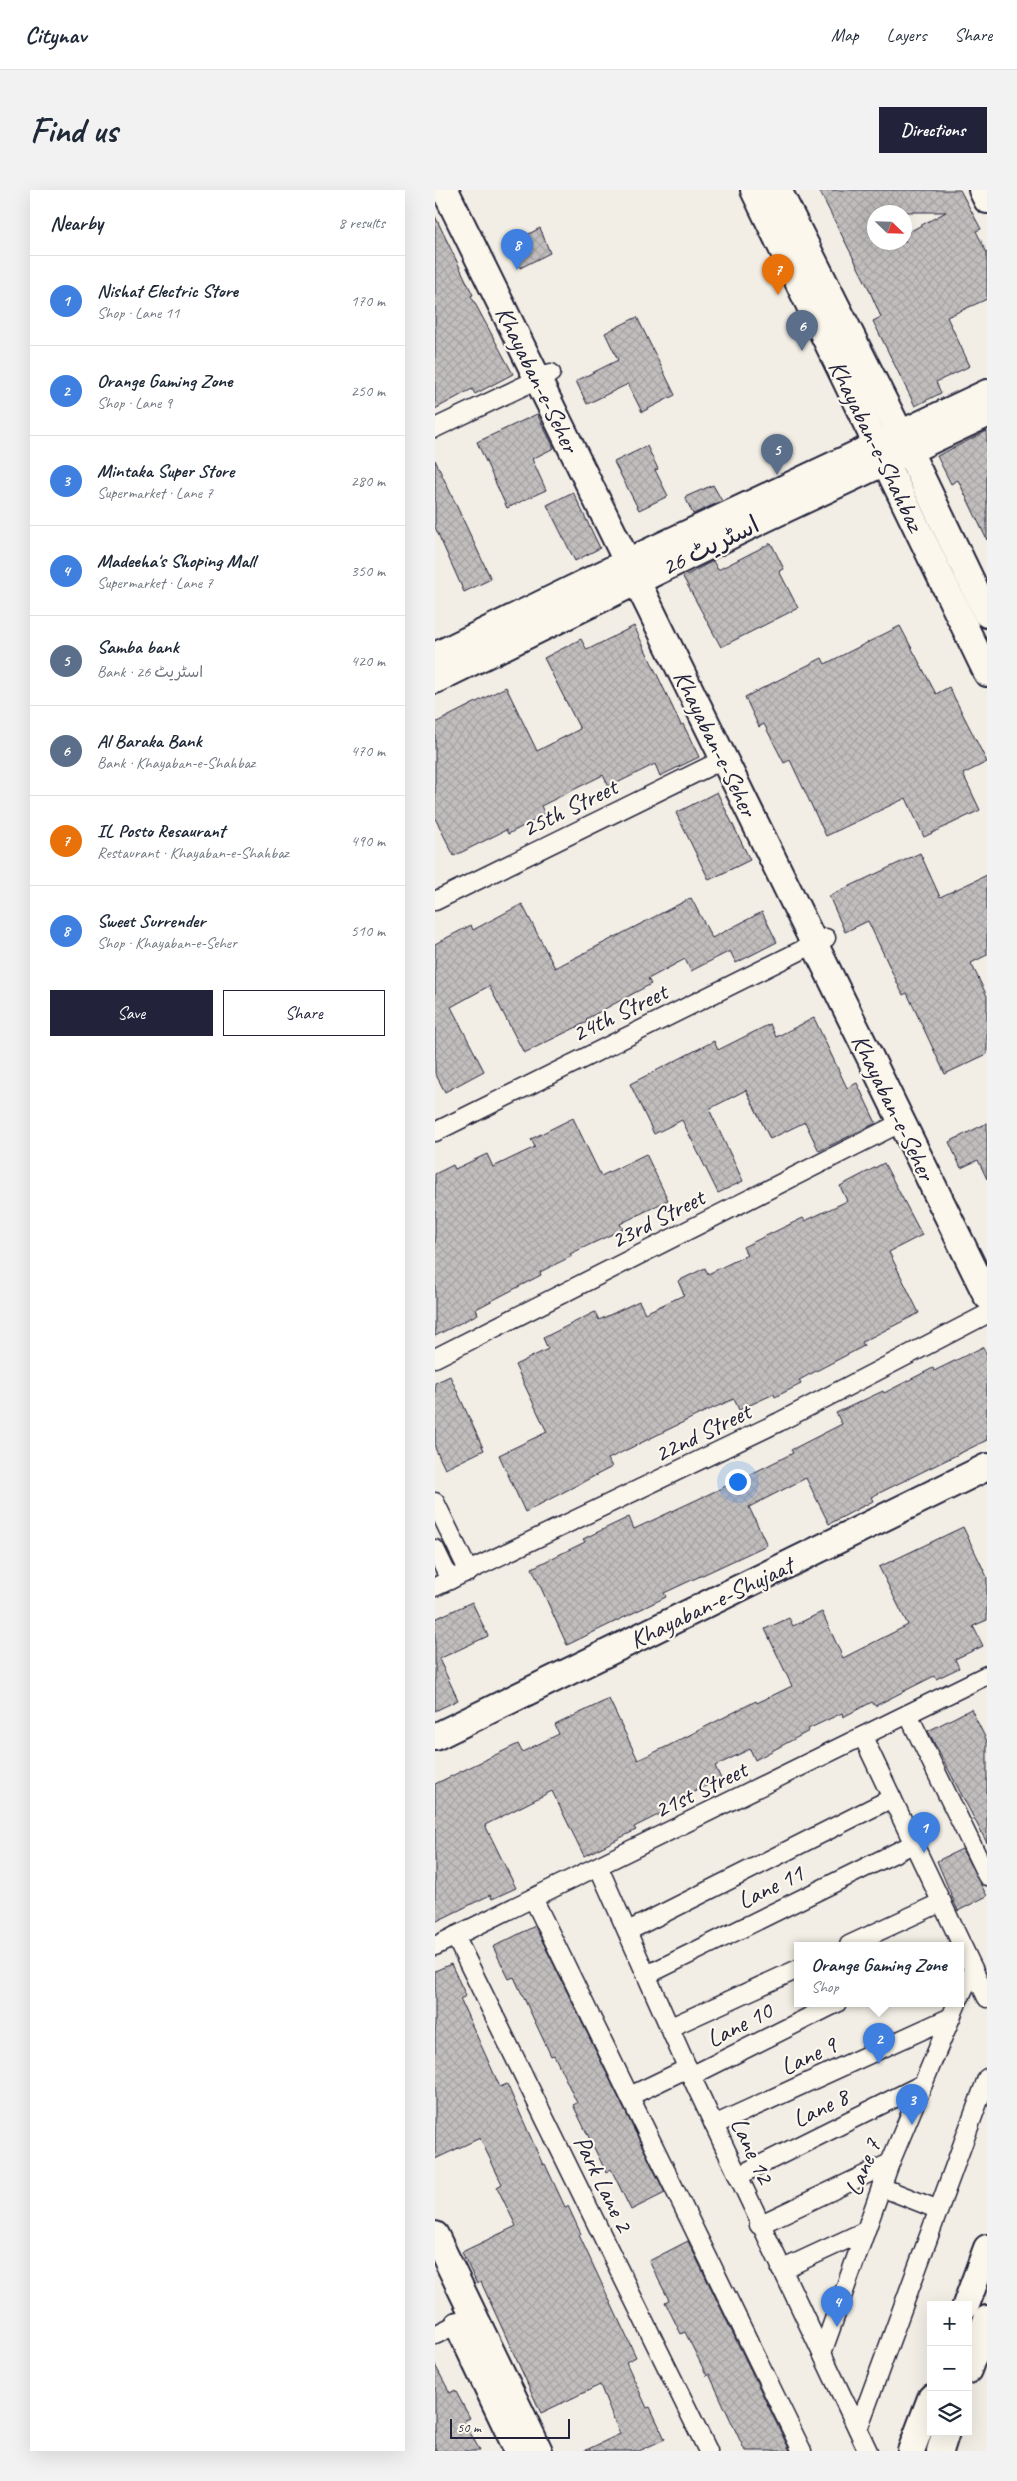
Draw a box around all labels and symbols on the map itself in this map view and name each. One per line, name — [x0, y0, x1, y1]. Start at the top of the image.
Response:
north arrow — [867, 205, 912, 250]
pin: 8 — [501, 229, 533, 270]
pin: 7 — [762, 254, 794, 295]
street label: Khayaban-e-Seher — [488, 301, 587, 460]
pin: 6 — [786, 310, 818, 351]
street label: Khayaban-e-Shahbaz — [821, 355, 933, 539]
pin: 5 — [761, 434, 793, 475]
street label: اسٹریٹ 26 — [656, 509, 765, 583]
street label: Khayaban-e-Seher — [666, 665, 765, 824]
street label: 25th Street — [517, 770, 625, 845]
street label: 24th Street — [567, 975, 675, 1050]
street label: Khayaban-e-Seher — [844, 1029, 943, 1188]
street label: 23rd Street — [605, 1180, 712, 1256]
street label: 22nd Street — [649, 1395, 758, 1470]
your location — [725, 1469, 751, 1495]
street label: Khayaban-e-Shujaat — [625, 1548, 802, 1656]
street label: 21st Street — [649, 1753, 755, 1826]
pin: 1 — [908, 1812, 940, 1853]
street label: Lane 11 — [732, 1857, 810, 1917]
street label: Lane 10 — [701, 1994, 779, 2055]
pin: 2 — [863, 2023, 895, 2064]
street label: Lane 9 — [775, 2028, 843, 2083]
street label: Lane 8 — [787, 2080, 856, 2135]
pin: 3 — [896, 2084, 928, 2125]
street label: Lane 12 — [723, 2112, 782, 2190]
street label: Park Lane 2 — [566, 2130, 641, 2238]
street label: Lane 7 — [837, 2133, 889, 2200]
pin: 4 — [821, 2286, 853, 2327]
scale bar — [450, 2416, 570, 2439]

